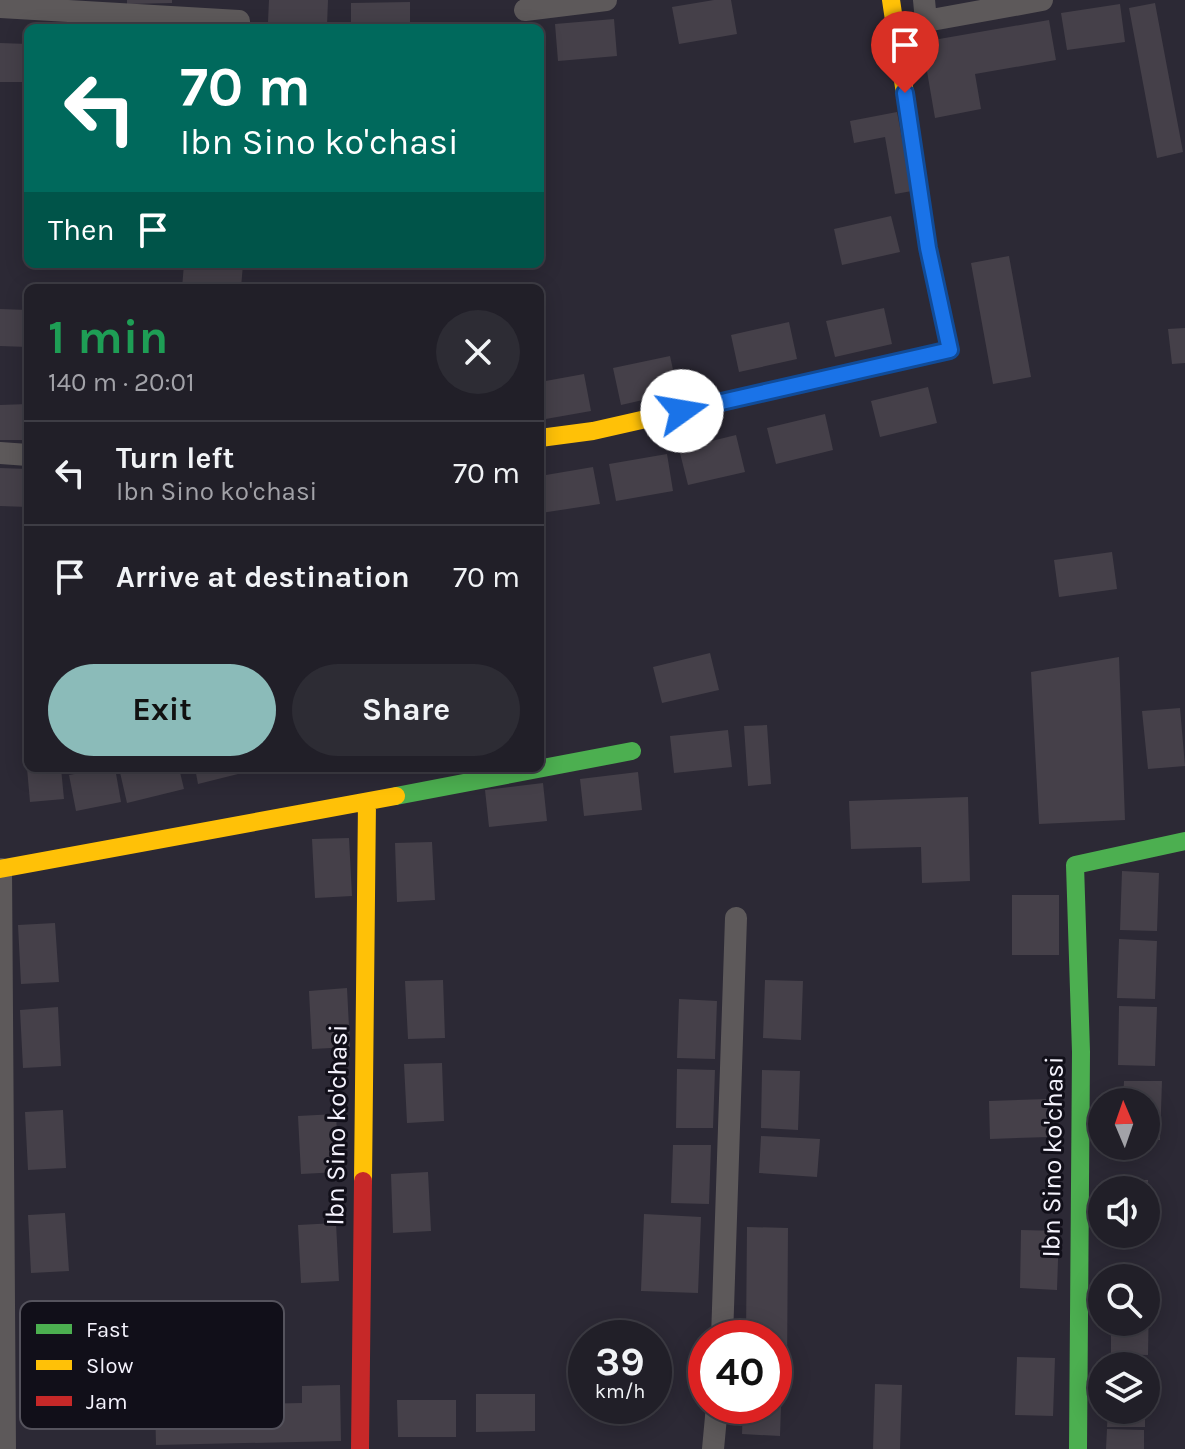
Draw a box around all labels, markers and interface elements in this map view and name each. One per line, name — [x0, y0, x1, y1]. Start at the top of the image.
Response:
pin — [871, 11, 939, 93]
icon: arrive — [883, 23, 927, 67]
text: 70 m — [180, 54, 311, 119]
icon: left — [48, 56, 152, 160]
text: Ibn Sino ko'chasi — [180, 121, 459, 163]
icon: arrive — [131, 208, 175, 252]
text: Then — [48, 212, 115, 248]
text: 1 min — [48, 309, 168, 365]
button: close — [436, 310, 520, 394]
text: 140 m · 20:01 — [48, 367, 195, 398]
position arrow — [640, 369, 724, 453]
text: Turn left — [116, 440, 234, 476]
icon: left — [48, 451, 92, 495]
text: 70 m — [453, 455, 520, 491]
text: Ibn Sino ko'chasi — [116, 476, 317, 507]
icon: arrive — [48, 555, 92, 599]
text: Arrive at destination — [116, 559, 410, 595]
text: 70 m — [453, 559, 520, 595]
button: Exit — [48, 664, 276, 756]
button: Share — [292, 664, 520, 756]
street label: Ibn Sino ko'chasi — [319, 1024, 354, 1226]
street label: Ibn Sino ko'chasi — [1035, 1056, 1070, 1258]
north arrow — [1088, 1088, 1160, 1160]
map controls — [1088, 1088, 1160, 1424]
button: sound — [1088, 1176, 1160, 1248]
button: search — [1088, 1264, 1160, 1336]
legend — [20, 1301, 284, 1429]
text: Fast — [86, 1317, 129, 1343]
speed limit sign: 40 — [688, 1320, 792, 1424]
text: 39 — [595, 1338, 645, 1385]
button: layers — [1088, 1352, 1160, 1424]
text: Slow — [86, 1353, 133, 1379]
text: km/h — [595, 1380, 645, 1403]
text: Jam — [86, 1389, 128, 1415]

